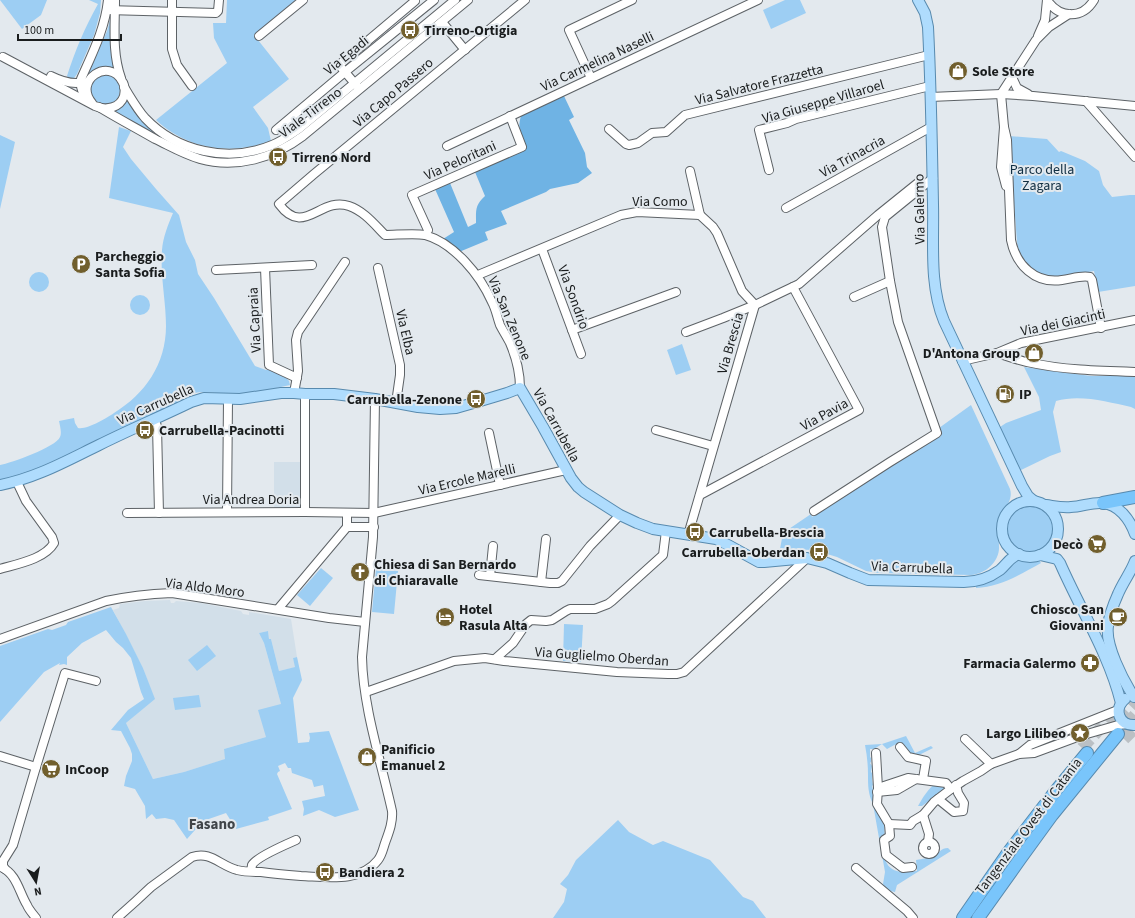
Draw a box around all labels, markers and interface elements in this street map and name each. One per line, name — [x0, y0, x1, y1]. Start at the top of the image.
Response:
scale bar — [18, 16, 121, 42]
bus stop icon: Tirreno-Ortigia — [399, 19, 421, 41]
place label: Tirreno-Ortigia — [424, 21, 517, 41]
text: 100 m — [24, 22, 54, 39]
street label: Via Carmelina Naselli — [537, 27, 657, 97]
street label: Via Egadi — [320, 31, 374, 80]
street label: Via Capo Passero — [349, 53, 438, 132]
street label: Via Salvatore Frazzetta — [693, 59, 825, 111]
shop icon: Sole Store — [947, 60, 969, 82]
place label: Sole Store — [972, 62, 1035, 82]
street label: Via Giuseppe Villaroel — [760, 75, 887, 129]
street label: Viale Tirreno — [275, 83, 346, 143]
street label: Via Trinacria — [816, 131, 889, 183]
street label: Via Peloritani — [421, 136, 500, 186]
bus stop icon: Tirreno Nord — [267, 146, 289, 168]
place label: Tirreno Nord — [292, 148, 371, 168]
park label: Parco della Zagara — [1010, 160, 1074, 196]
street label: Via Galermo — [909, 173, 931, 245]
street label: Via Como — [632, 192, 688, 212]
place label: Parcheggio Santa Sofia — [95, 247, 165, 283]
parking icon: Parcheggio Santa Sofia — [70, 253, 92, 275]
street label: Via Sondrio — [552, 262, 594, 332]
street label: Via San Zenone — [482, 273, 536, 364]
street label: Via Capraia — [243, 287, 267, 353]
street label: Via dei Giacinti — [1019, 304, 1107, 342]
street label: Via Elba — [390, 308, 420, 357]
street label: Via Brescia — [713, 310, 749, 376]
shop icon: D'Antona Group — [1023, 342, 1045, 364]
place label: D'Antona Group — [923, 344, 1020, 364]
street label: Via Carrubella — [114, 379, 197, 431]
fuel station icon: IP — [994, 383, 1016, 405]
street label: Via Carrubella — [528, 385, 585, 466]
place label: IP — [1019, 385, 1032, 405]
bus stop icon: Carrubella-Zenone — [465, 388, 487, 410]
place label: Carrubella-Zenone — [347, 390, 462, 410]
street label: Via Pavia — [797, 394, 852, 436]
bus stop icon: Carrubella-Pacinotti — [134, 419, 156, 441]
place label: Carrubella-Pacinotti — [159, 421, 284, 441]
street label: Via Ercole Marelli — [417, 459, 518, 501]
street label: Via Andrea Doria — [203, 490, 299, 510]
bus stop icon: Carrubella-Brescia — [684, 521, 706, 543]
place label: Carrubella-Brescia — [709, 523, 824, 543]
supermarket icon: Decò — [1086, 533, 1108, 555]
place label: Decò — [1053, 535, 1083, 555]
bus stop icon: Carrubella-Oberdan — [808, 541, 830, 563]
place label: Carrubella-Oberdan — [681, 543, 805, 563]
place label: Chiesa di San Bernardo di Chiaravalle — [374, 555, 516, 591]
street label: Via Carrubella — [871, 557, 953, 579]
church icon: Chiesa di San Bernardo di Chiaravalle — [349, 561, 371, 583]
street label: Via Aldo Moro — [164, 573, 246, 603]
place label: Hotel Rasula Alta — [459, 600, 528, 636]
place label: Chiosco San Giovanni — [1030, 600, 1104, 636]
hotel icon: Hotel Rasula Alta — [434, 606, 456, 628]
cafe icon: Chiosco San Giovanni — [1107, 606, 1129, 628]
street label: Via Guglielmo Oberdan — [534, 642, 670, 672]
pharmacy icon: Farmacia Galermo — [1079, 652, 1101, 674]
place label: Farmacia Galermo — [963, 654, 1076, 674]
place icon: Largo Lilibeo — [1069, 722, 1091, 744]
place label: Largo Lilibeo — [986, 724, 1066, 744]
place label: Panificio Emanuel 2 — [381, 740, 445, 776]
shop icon: Panificio Emanuel 2 — [356, 746, 378, 768]
street label: Tangenziale Ovest di Catania — [971, 754, 1087, 899]
supermarket icon: InCoop — [40, 758, 62, 780]
place label: InCoop — [65, 760, 109, 780]
district label: Fasano — [189, 814, 235, 835]
bus stop icon: Bandiera 2 — [314, 861, 336, 883]
north arrow — [16, 862, 56, 902]
place label: Bandiera 2 — [339, 863, 405, 883]
text: N — [33, 883, 43, 899]

